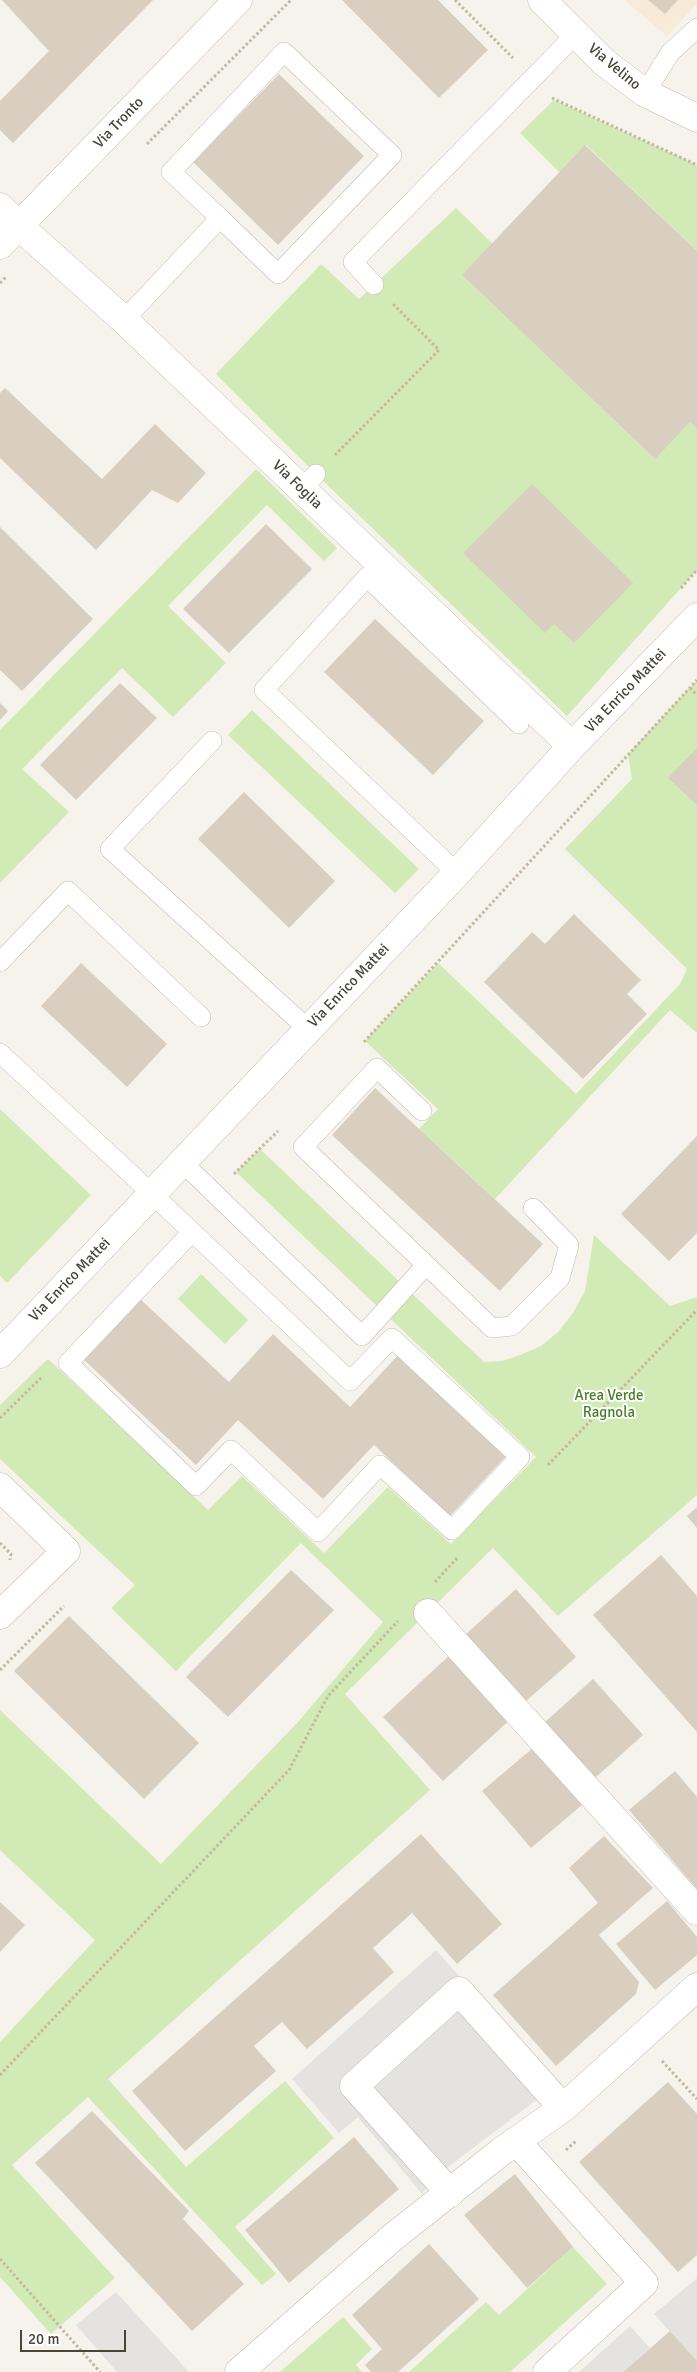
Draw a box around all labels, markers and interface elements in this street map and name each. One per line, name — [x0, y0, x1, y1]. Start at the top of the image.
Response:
street label: Via Velino — [584, 40, 644, 94]
street label: Via Tronto — [90, 94, 148, 152]
street label: Via Foglia — [268, 457, 326, 513]
street label: Via Enrico Mattei — [581, 645, 671, 737]
street label: Via Enrico Mattei — [304, 940, 394, 1032]
street label: Via Enrico Mattei — [25, 1234, 115, 1326]
park label: Area Verde Ragnola — [574, 1387, 644, 1422]
scale bar — [22, 2320, 129, 2352]
text: 20 m — [28, 2330, 59, 2348]

